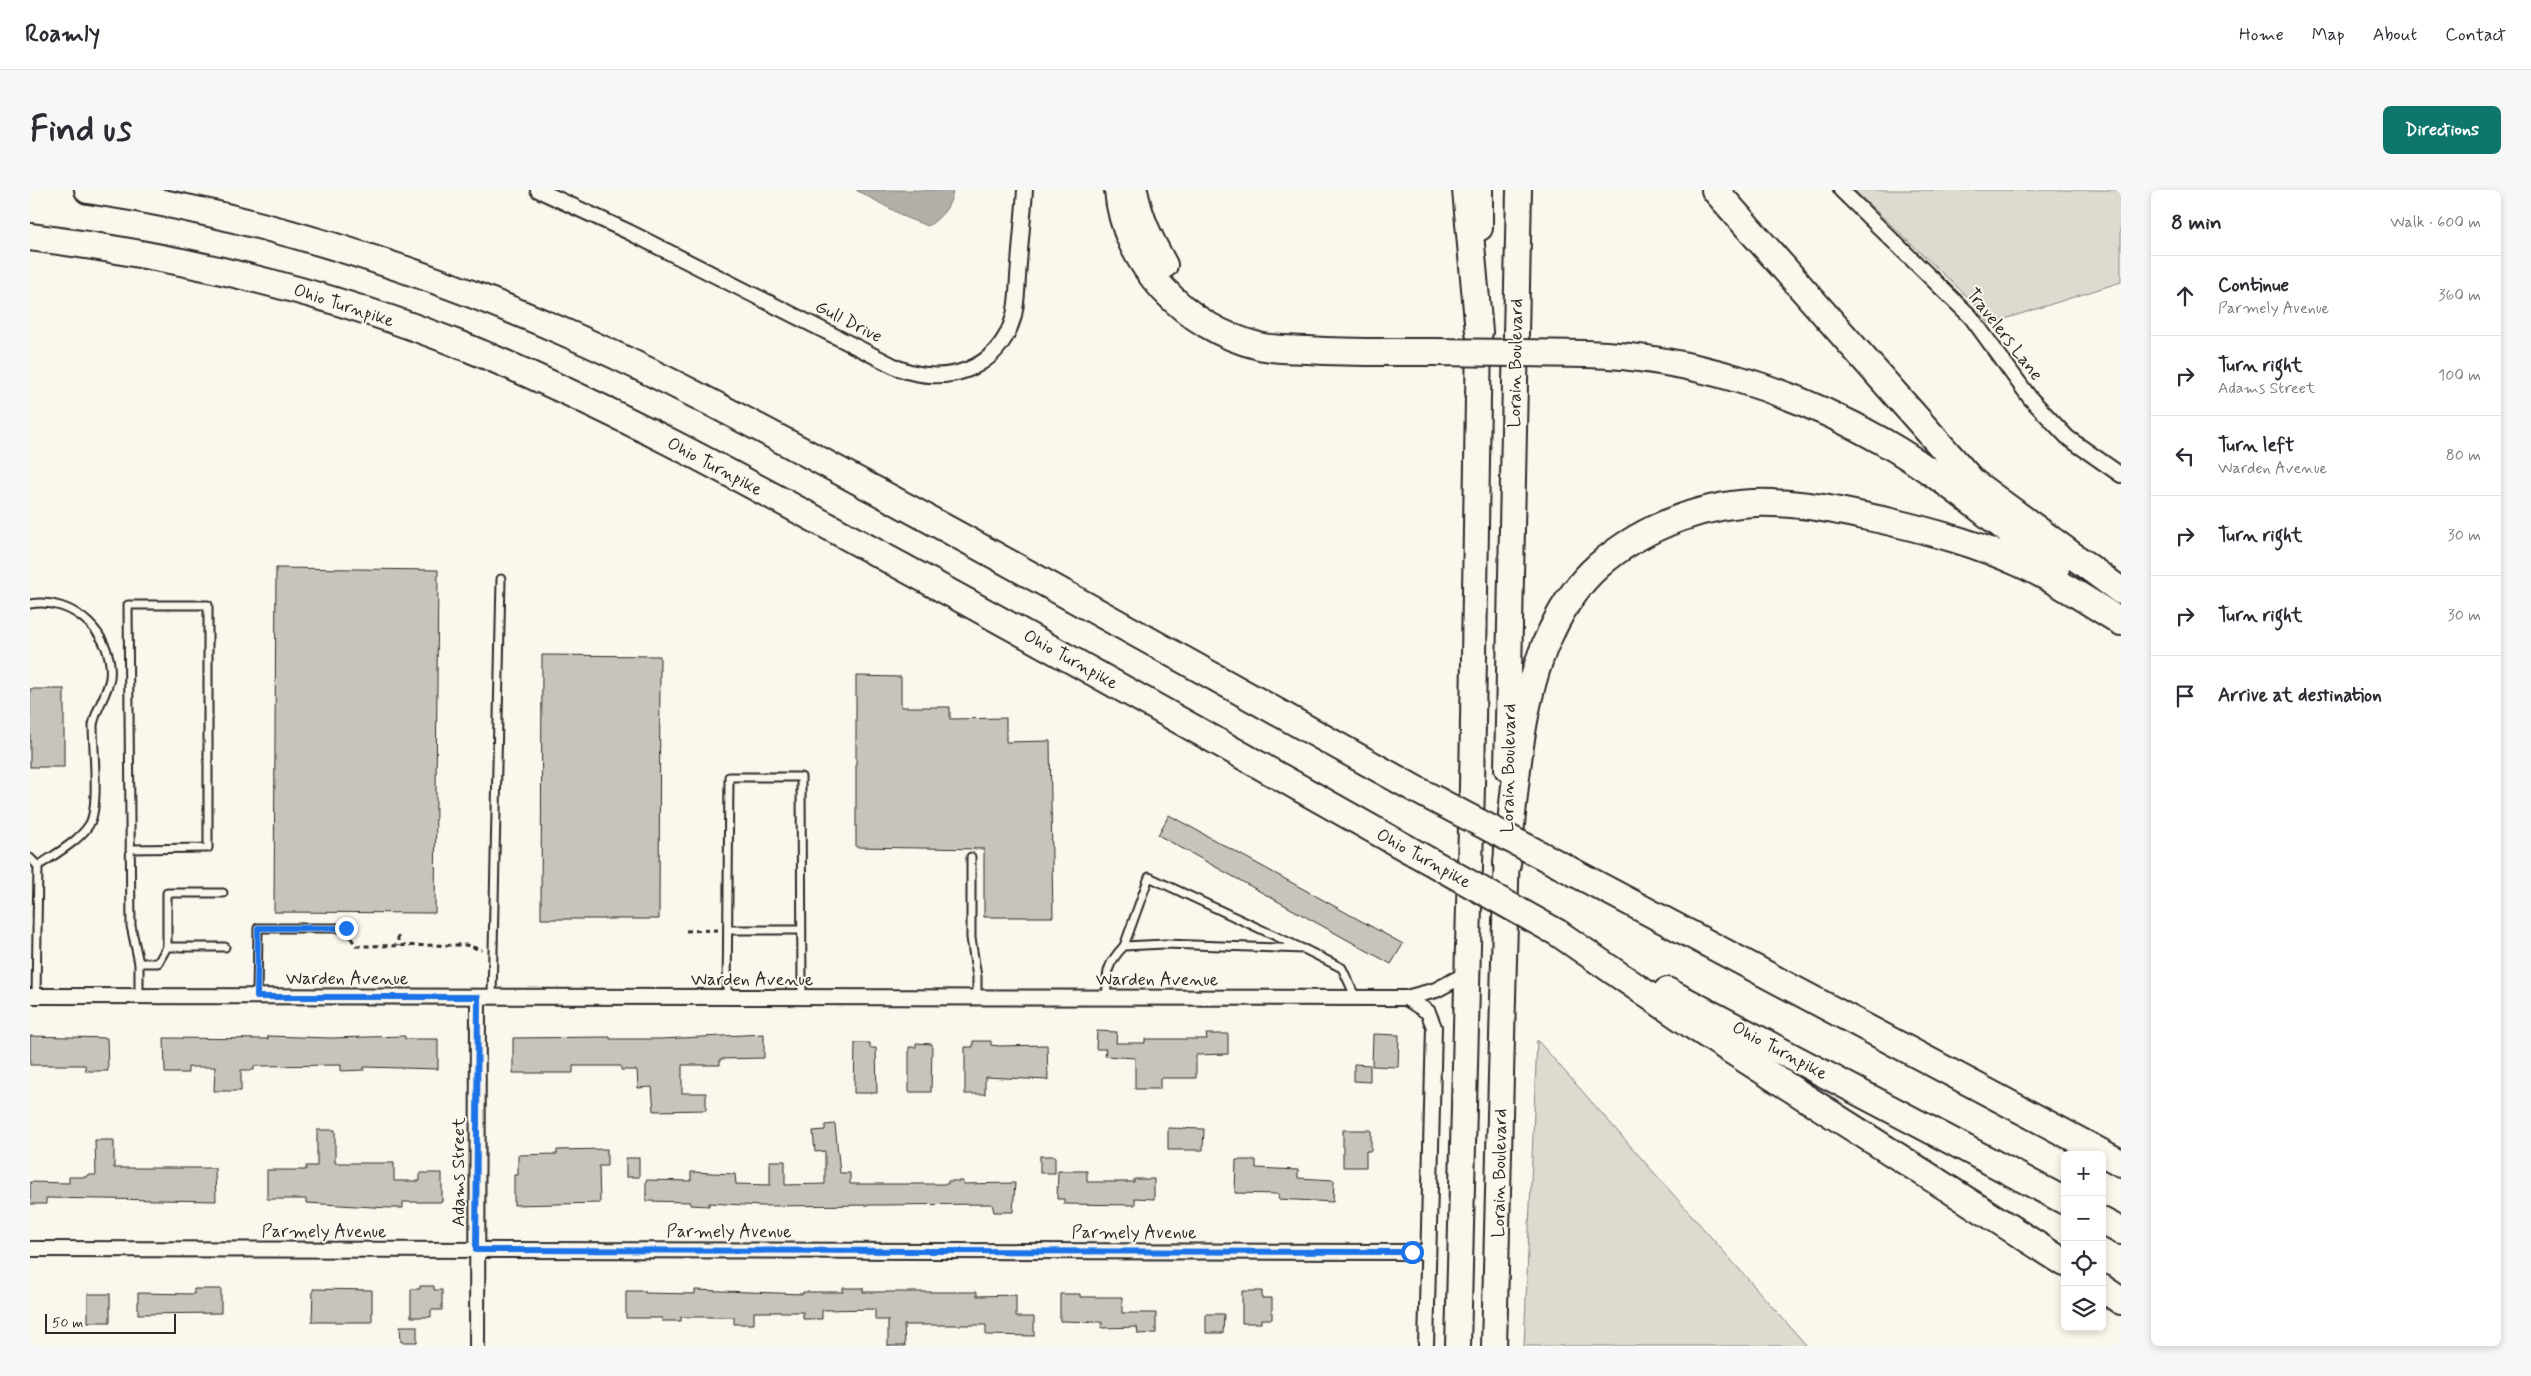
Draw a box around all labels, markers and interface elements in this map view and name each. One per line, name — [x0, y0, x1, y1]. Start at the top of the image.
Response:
text: Roamly — [25, 19, 100, 50]
text: Home — [2239, 23, 2284, 47]
text: Map — [2312, 23, 2345, 47]
text: About — [2373, 23, 2417, 47]
text: Contact — [2445, 23, 2506, 47]
button: Directions — [2383, 106, 2501, 154]
text: Find us — [30, 107, 132, 153]
text: 8 min — [2171, 209, 2222, 237]
text: Walk · 600 m — [2390, 212, 2481, 233]
text: Continue — [2218, 273, 2289, 298]
street label: Ohio Turnpike — [290, 278, 397, 334]
icon: ahead — [2171, 282, 2199, 310]
street label: Travelers Lane — [1960, 283, 2048, 386]
text: 360 m — [2438, 285, 2481, 306]
street label: Gull Drive — [811, 295, 886, 349]
street label: Lorain Boulevard — [1503, 298, 1529, 428]
text: Parmely Avenue — [2218, 298, 2329, 319]
text: Turn right — [2218, 353, 2302, 378]
icon: right — [2171, 362, 2199, 390]
text: 100 m — [2438, 365, 2481, 386]
text: Adams Street — [2218, 378, 2315, 399]
street label: Ohio Turnpike — [663, 432, 766, 502]
text: Turn left — [2218, 433, 2294, 458]
icon: left — [2171, 442, 2199, 470]
text: 80 m — [2446, 445, 2481, 466]
text: Warden Avenue — [2218, 458, 2327, 479]
icon: right — [2171, 522, 2199, 550]
text: Turn right — [2218, 523, 2302, 548]
text: 30 m — [2448, 525, 2481, 546]
icon: right — [2171, 602, 2199, 630]
text: Turn right — [2218, 603, 2302, 628]
text: 30 m — [2448, 605, 2481, 626]
street label: Ohio Turnpike — [1019, 624, 1122, 696]
icon: arrive — [2171, 682, 2199, 710]
text: Arrive at destination — [2218, 683, 2382, 708]
street label: Lorain Boulevard — [1496, 703, 1522, 833]
street label: Ohio Turnpike — [1372, 823, 1475, 895]
route end — [335, 917, 358, 940]
street label: Warden Avenue — [286, 967, 408, 991]
street label: Warden Avenue — [691, 968, 813, 992]
street label: Warden Avenue — [1096, 968, 1218, 992]
street label: Ohio Turnpike — [1728, 1016, 1831, 1086]
street label: Lorain Boulevard — [1487, 1108, 1513, 1238]
street label: Adams Street — [447, 1117, 471, 1227]
map controls — [2061, 1151, 2106, 1331]
button: + — [2061, 1151, 2106, 1196]
button: − — [2061, 1196, 2106, 1241]
street label: Parmely Avenue — [262, 1220, 386, 1244]
street label: Parmely Avenue — [667, 1220, 791, 1244]
street label: Parmely Avenue — [1072, 1221, 1196, 1245]
route start — [1401, 1241, 1424, 1264]
button: locate — [2061, 1241, 2106, 1286]
button: layers — [2061, 1286, 2106, 1331]
scale bar — [45, 1311, 176, 1334]
text: 50 m — [52, 1314, 83, 1332]

